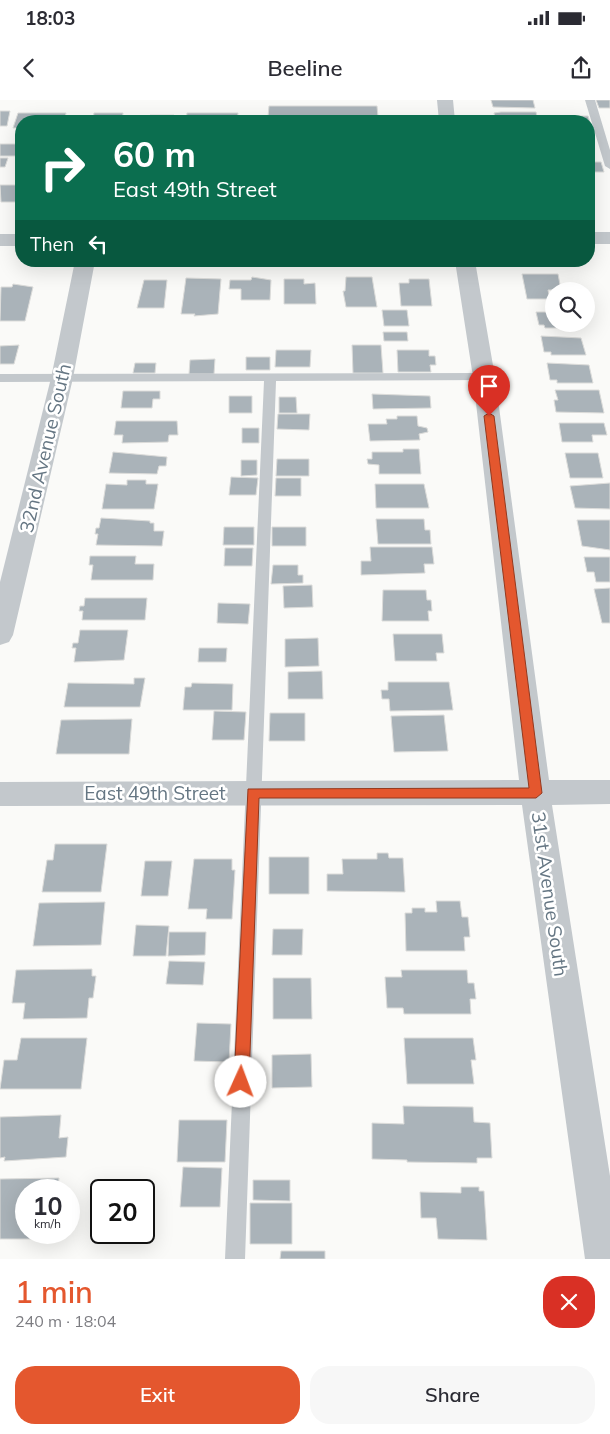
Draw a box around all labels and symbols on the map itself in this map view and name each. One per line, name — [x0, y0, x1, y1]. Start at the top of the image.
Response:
street label: 32nd Avenue South — [14, 361, 76, 535]
pin — [468, 365, 510, 416]
street label: East 49th Street — [84, 781, 226, 805]
street label: 31st Avenue South — [527, 810, 573, 978]
position arrow — [214, 1055, 266, 1107]
speed limit sign: 20 — [90, 1179, 155, 1244]

